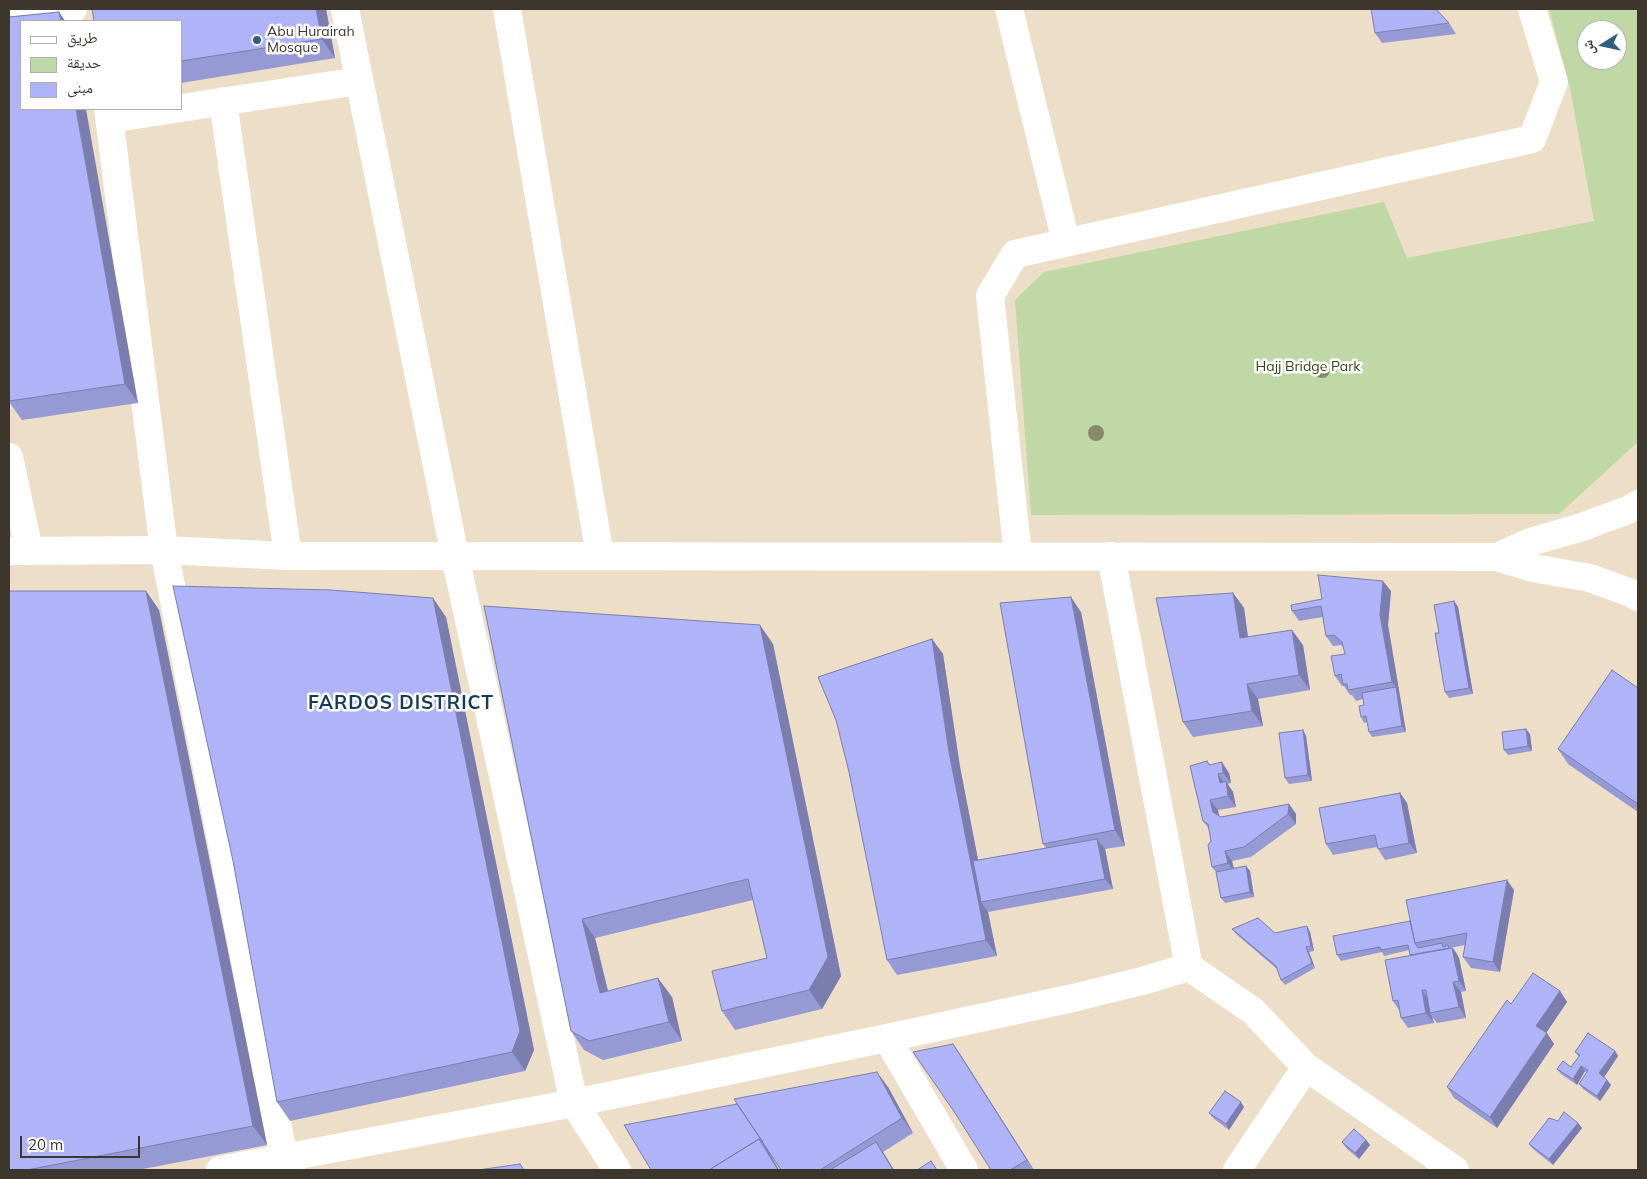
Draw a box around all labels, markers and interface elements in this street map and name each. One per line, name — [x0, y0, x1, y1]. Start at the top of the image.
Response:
legend — [20, 20, 182, 110]
north arrow — [1577, 20, 1627, 70]
place label: Abu Hurairah Mosque — [267, 24, 355, 56]
text: طريق — [67, 28, 98, 47]
marker: Abu Hurairah Mosque — [251, 34, 263, 46]
text: ش — [1578, 39, 1598, 56]
text: حديقة — [67, 53, 101, 72]
text: مبنى — [67, 78, 93, 97]
park label: Hajj Bridge Park — [1256, 359, 1360, 375]
district label: FARDOS DISTRICT — [306, 692, 496, 714]
scale bar — [22, 1126, 142, 1158]
text: 20 m — [28, 1135, 63, 1154]

